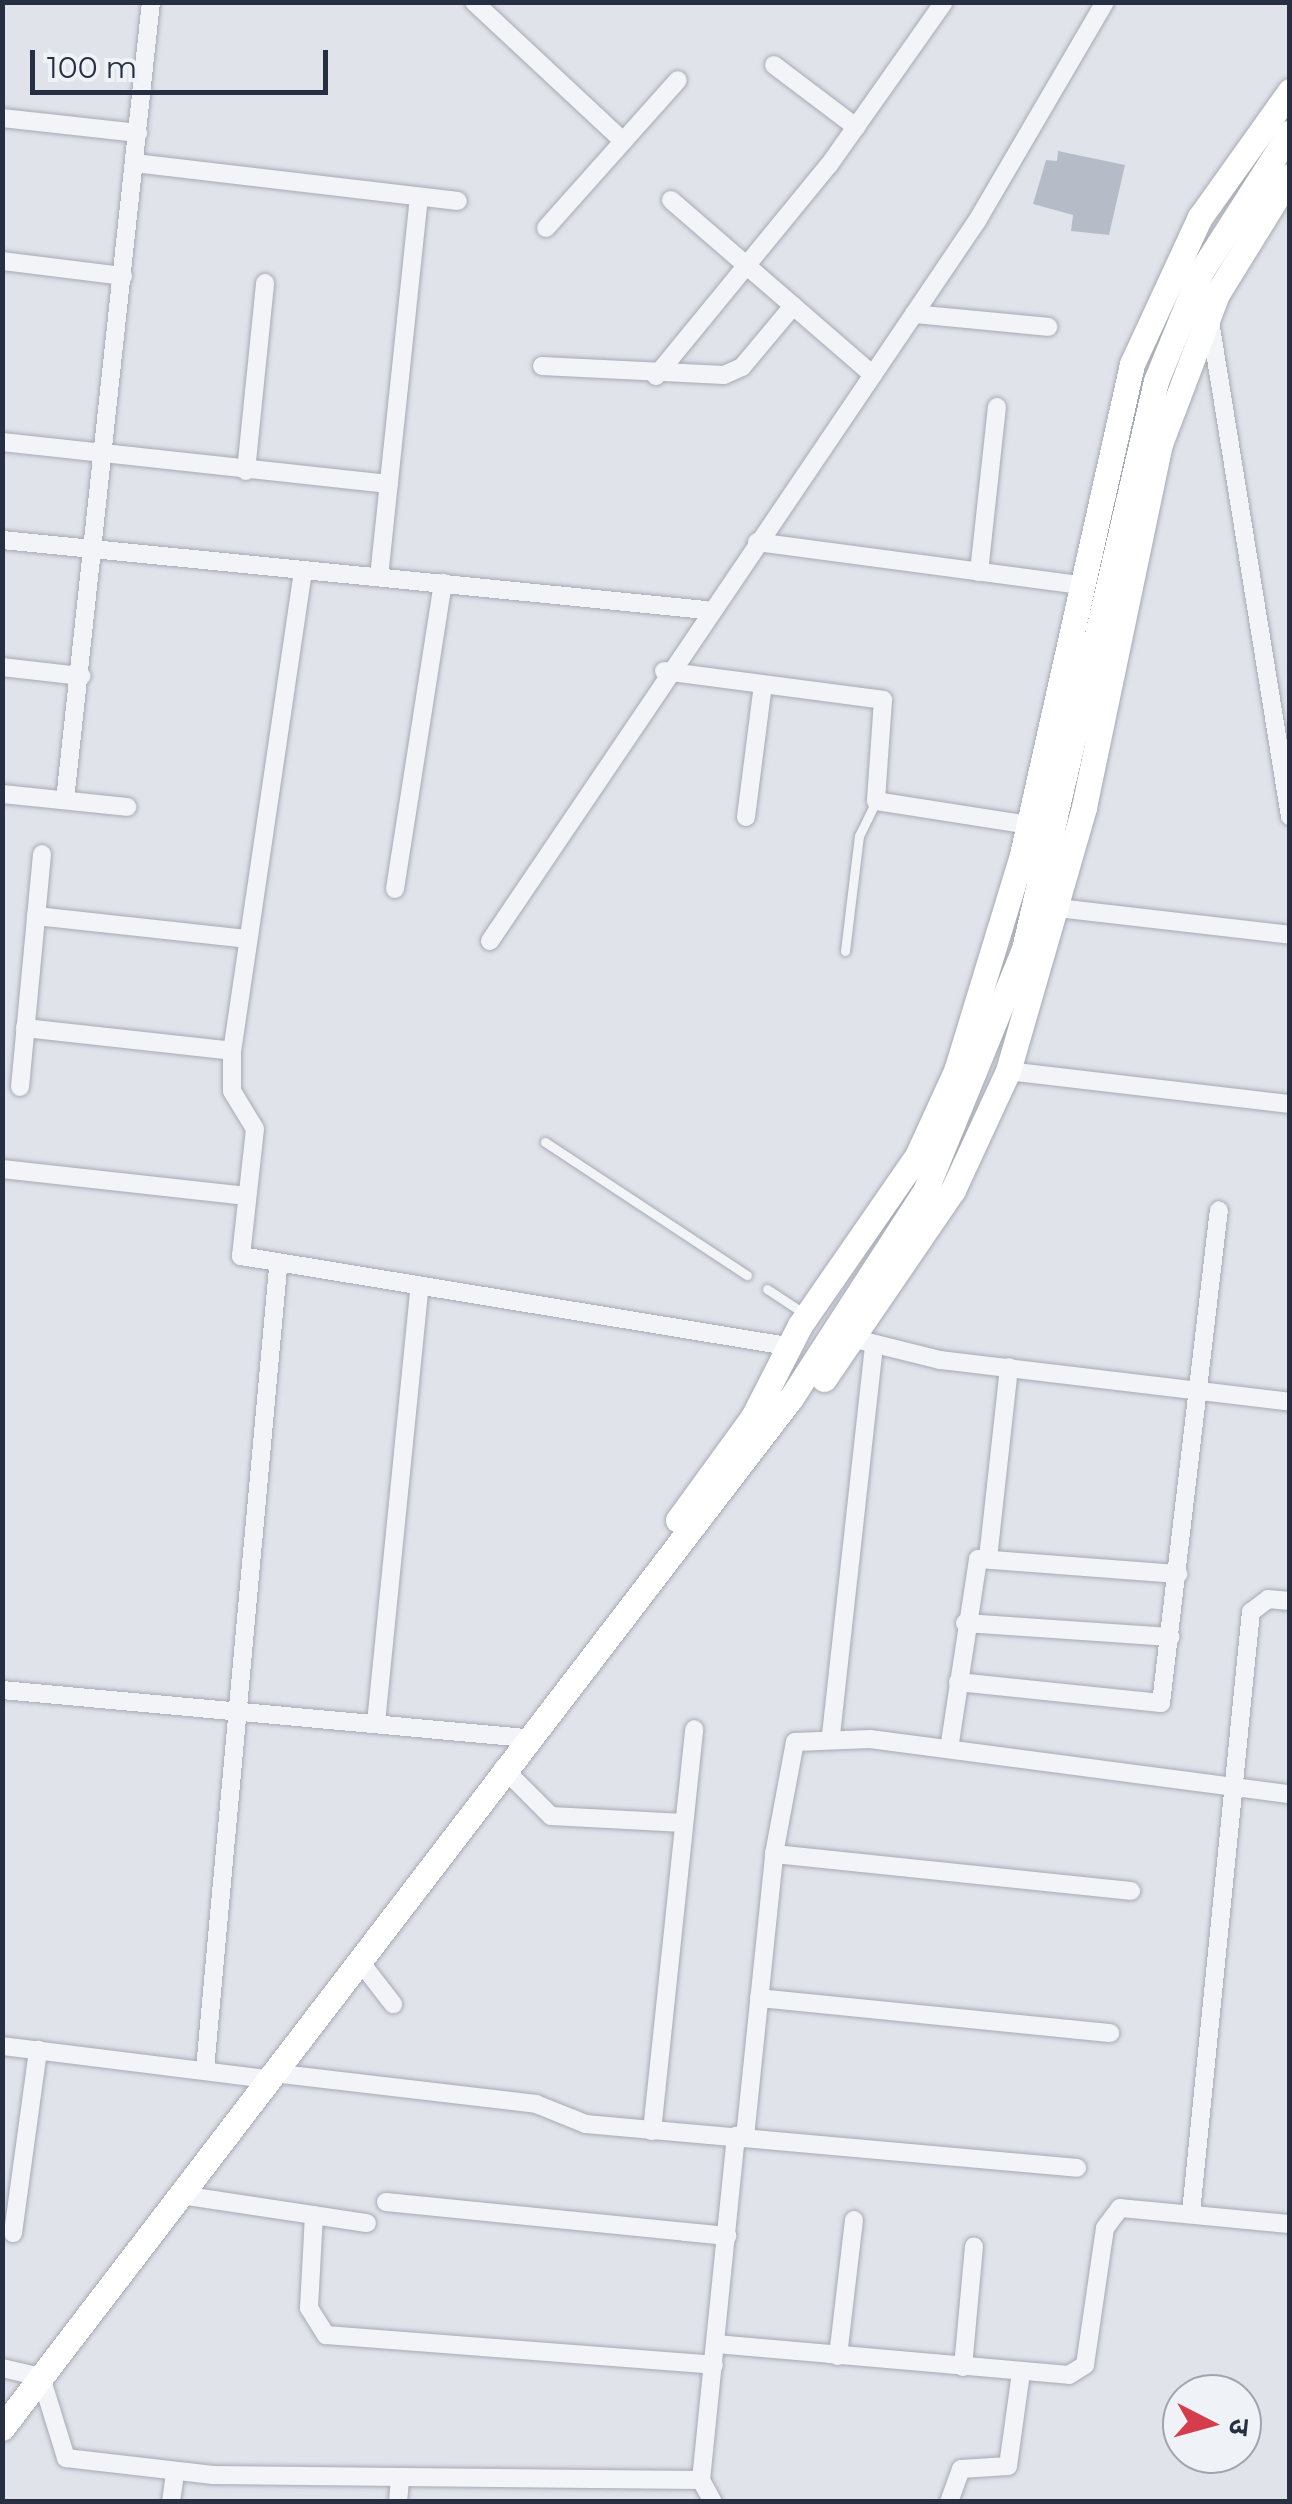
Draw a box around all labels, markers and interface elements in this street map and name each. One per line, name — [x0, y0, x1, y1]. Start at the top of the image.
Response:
scale bar — [35, 30, 332, 92]
text: 100 m — [47, 49, 137, 86]
north arrow — [1162, 2374, 1262, 2474]
text: उ — [1222, 2417, 1258, 2437]

